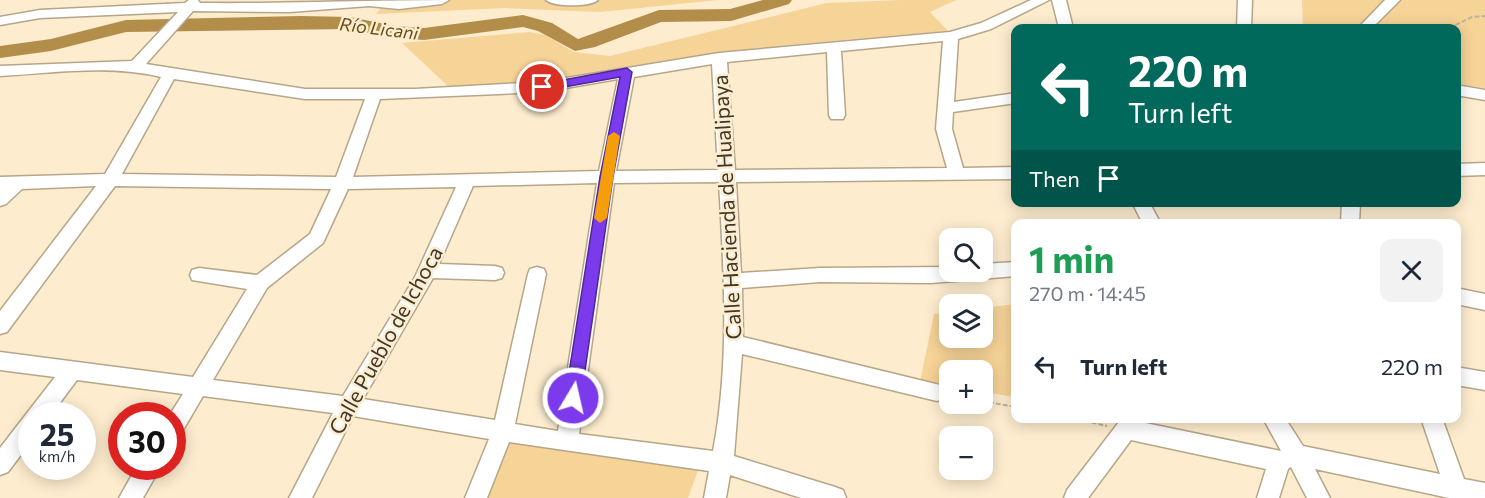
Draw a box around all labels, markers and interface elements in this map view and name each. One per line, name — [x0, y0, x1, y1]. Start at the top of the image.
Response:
water label: Río Licani — [338, 12, 421, 44]
text: 220 m — [1128, 44, 1248, 96]
icon: left — [1029, 48, 1107, 126]
pin — [516, 61, 567, 112]
icon: arrive — [525, 70, 558, 103]
street label: Calle Hacienda de Hualipaya — [707, 74, 745, 340]
text: Turn left — [1128, 96, 1232, 129]
icon: arrive — [1092, 162, 1125, 195]
text: Then — [1029, 165, 1080, 192]
map controls — [939, 228, 993, 480]
button: search — [939, 228, 993, 282]
text: 1 min — [1029, 236, 1114, 280]
button: close — [1380, 239, 1443, 302]
street label: Calle Pueblo de Ichoca — [323, 242, 447, 438]
text: 270 m · 14:45 — [1029, 281, 1146, 305]
button: layers — [939, 294, 993, 348]
icon: left — [1029, 350, 1062, 383]
text: Turn left — [1080, 353, 1167, 380]
text: 220 m — [1381, 353, 1443, 380]
button: + — [939, 360, 993, 414]
position arrow — [541, 366, 605, 430]
speed limit sign: 30 — [108, 402, 186, 480]
text: 25 — [40, 415, 74, 452]
button: − — [939, 426, 993, 480]
text: km/h — [39, 447, 75, 465]

